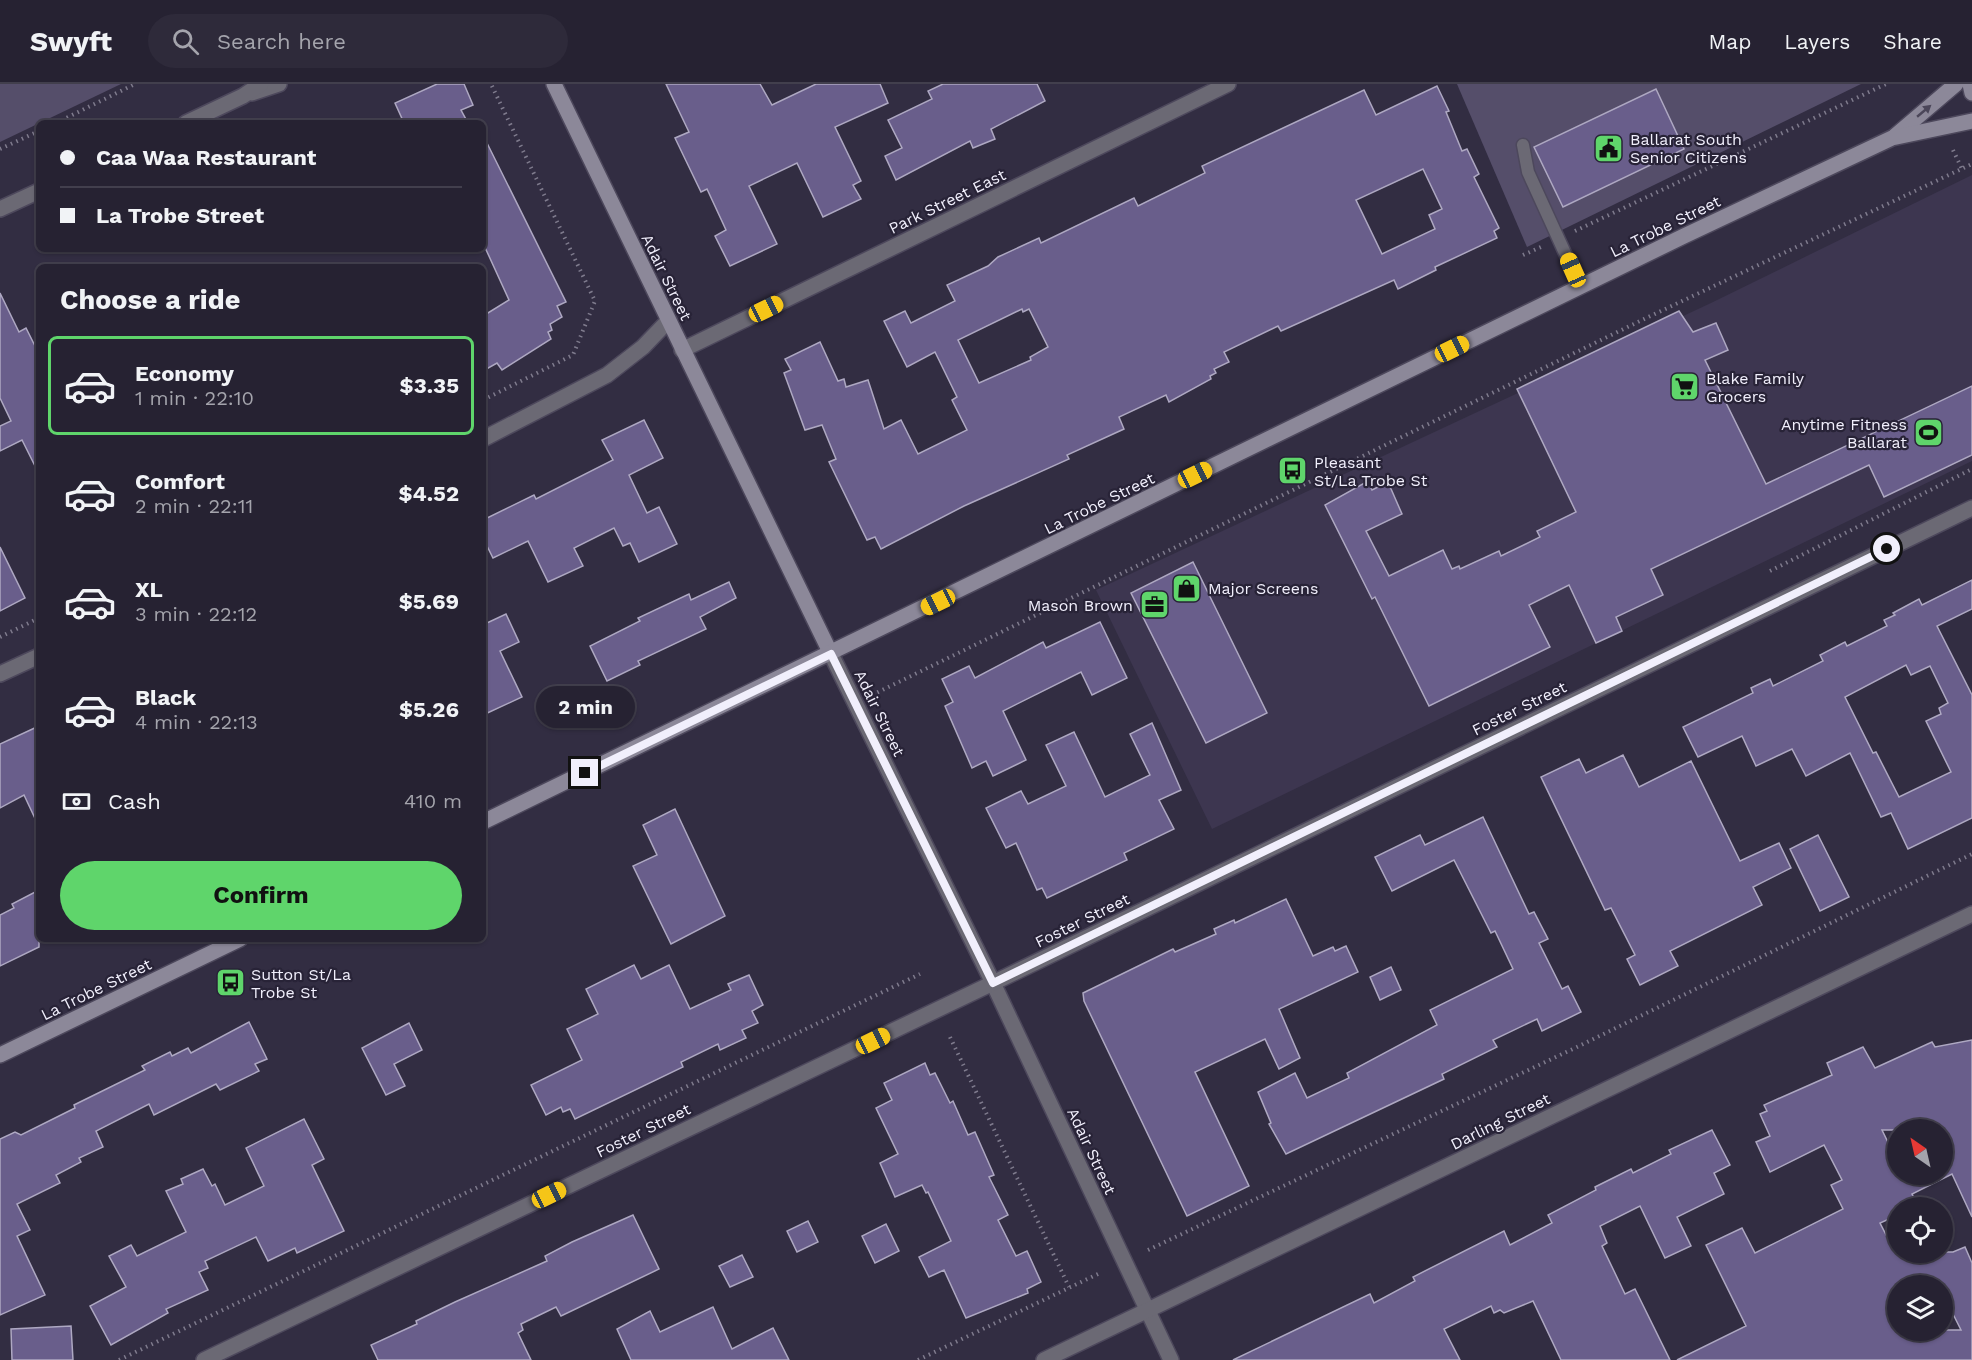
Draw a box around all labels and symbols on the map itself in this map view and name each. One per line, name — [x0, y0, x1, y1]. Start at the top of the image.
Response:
one-way arrow — [1916, 105, 1931, 118]
place label: Ballarat South Senior Citizens — [1630, 130, 1747, 167]
public building icon: Ballarat South Senior Citizens — [1593, 132, 1625, 164]
street label: Park Street East — [886, 165, 1009, 238]
street label: La Trobe Street — [1607, 191, 1724, 261]
street label: Adair Street — [638, 231, 696, 324]
car — [1557, 250, 1589, 290]
car — [746, 293, 786, 325]
car — [1432, 333, 1472, 365]
place label: Blake Family Grocers — [1706, 369, 1805, 406]
supermarket icon: Blake Family Grocers — [1669, 371, 1701, 403]
place label: Anytime Fitness Ballarat — [1781, 415, 1907, 452]
sports icon: Anytime Fitness Ballarat — [1912, 417, 1944, 449]
place label: Pleasant St/La Trobe St — [1314, 453, 1428, 490]
bus stop icon: Pleasant St/La Trobe St — [1277, 455, 1309, 487]
car — [1175, 459, 1215, 491]
street label: La Trobe Street — [1041, 468, 1158, 538]
route start — [1873, 535, 1900, 562]
shop icon: Major Screens — [1171, 572, 1203, 604]
place label: Major Screens — [1208, 579, 1318, 598]
car — [918, 586, 958, 618]
office icon: Mason Brown — [1138, 589, 1170, 621]
place label: Mason Brown — [1028, 596, 1133, 615]
street label: Adair Street — [851, 667, 909, 760]
street label: Foster Street — [1469, 677, 1570, 739]
callout: 2 min — [536, 686, 634, 728]
route end — [571, 759, 598, 786]
street label: Foster Street — [1032, 889, 1133, 951]
street label: La Trobe Street — [38, 954, 155, 1024]
place label: Sutton St/La Trobe St — [251, 965, 351, 1002]
bus stop icon: Sutton St/La Trobe St — [214, 967, 246, 999]
car — [853, 1025, 893, 1057]
street label: Darling Street — [1447, 1089, 1553, 1154]
street label: Foster Street — [593, 1099, 694, 1161]
street label: Adair Street — [1063, 1105, 1120, 1198]
north arrow — [1887, 1119, 1953, 1185]
car — [529, 1179, 569, 1211]

